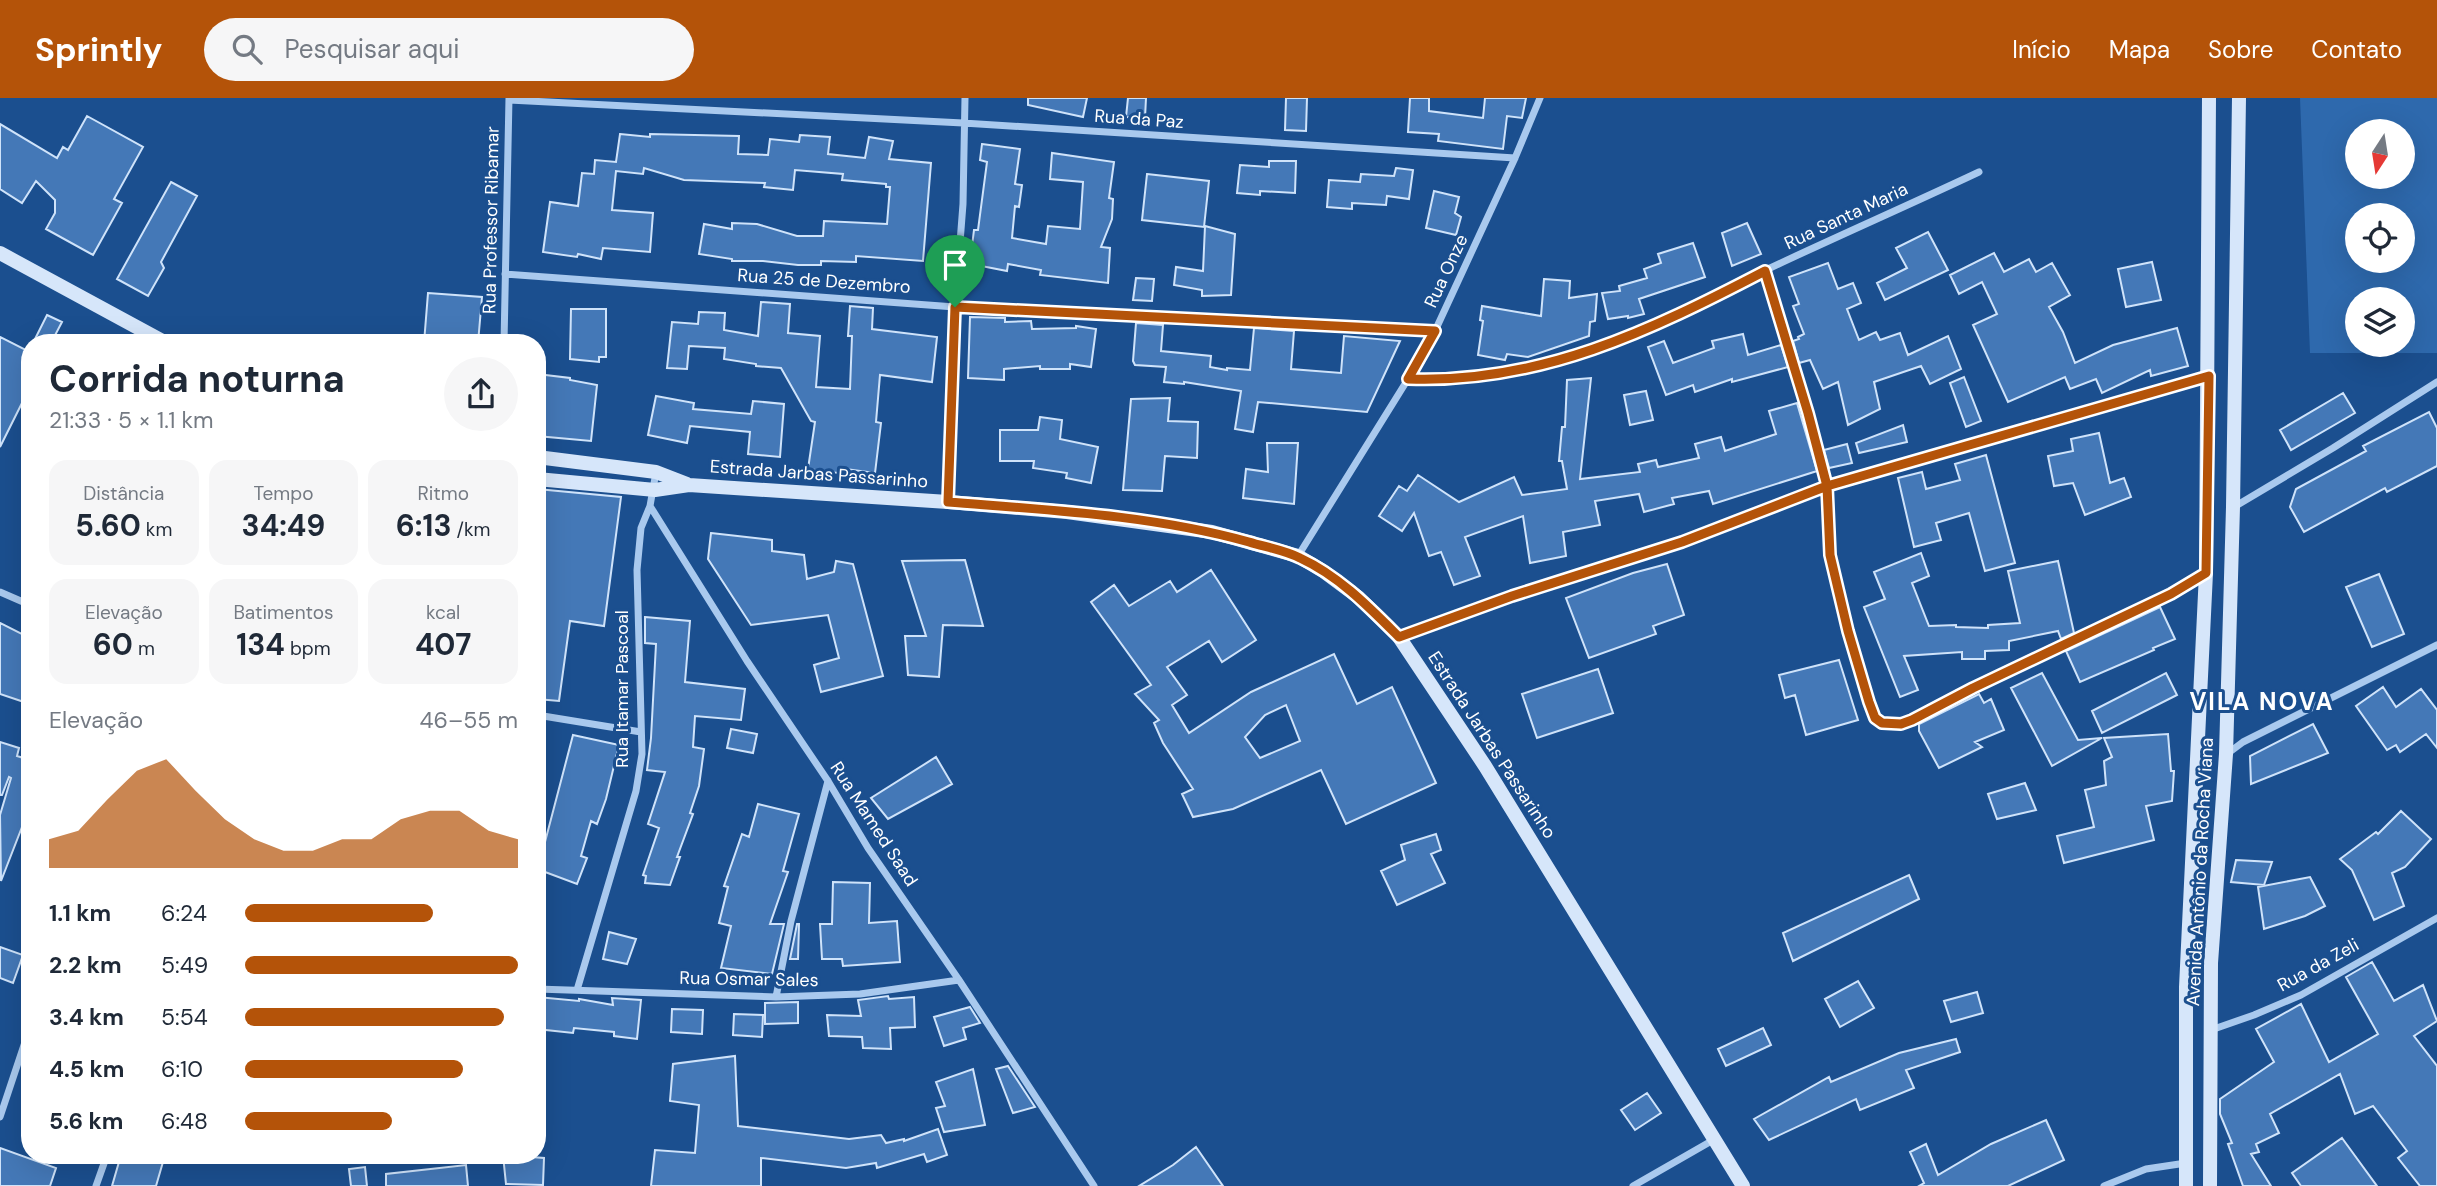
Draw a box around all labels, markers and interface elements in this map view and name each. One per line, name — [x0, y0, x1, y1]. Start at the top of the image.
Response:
search box — [204, 18, 694, 81]
text: Sprintly — [35, 28, 162, 71]
icon: search — [228, 30, 266, 68]
text: Pesquisar aqui — [284, 32, 459, 66]
text: Início — [2012, 34, 2071, 65]
text: Mapa — [2109, 34, 2170, 65]
text: Sobre — [2208, 34, 2273, 65]
text: Contato — [2311, 34, 2402, 65]
street label: Rua da Paz — [1094, 104, 1184, 134]
north arrow — [2345, 119, 2415, 189]
map controls — [2345, 119, 2415, 357]
street label: Rua Professor Ribamar — [477, 126, 505, 314]
street label: Rua Santa Maria — [1780, 177, 1912, 255]
button: locate — [2345, 203, 2415, 273]
street label: Rua Onze — [1419, 230, 1473, 312]
pin — [925, 235, 985, 307]
icon: arrive — [936, 246, 974, 284]
street label: Rua 25 de Dezembro — [737, 263, 911, 299]
button: layers — [2345, 287, 2415, 357]
text: Corrida noturna — [49, 354, 345, 404]
button: share — [444, 357, 518, 431]
text: 21:33 · 5 × 1.1 km — [49, 405, 214, 435]
street label: Estrada Jarbas Passarinho — [709, 454, 929, 494]
text: Distância — [83, 481, 164, 506]
text: Tempo — [254, 481, 313, 506]
text: Ritmo — [417, 481, 469, 506]
text: 5.60 — [75, 506, 141, 545]
text: 34:49 — [242, 506, 325, 545]
text: 6:13 — [396, 506, 451, 545]
text: km — [141, 517, 172, 542]
text: /km — [451, 517, 491, 542]
text: Elevação — [85, 600, 163, 625]
text: Batimentos — [233, 600, 334, 625]
text: kcal — [426, 600, 460, 625]
street label: Rua Itamar Pascoal — [610, 610, 634, 768]
text: 60 — [93, 625, 133, 664]
text: 134 — [236, 625, 285, 664]
text: 407 — [415, 625, 471, 664]
text: m — [133, 636, 155, 661]
text: bpm — [285, 636, 331, 661]
street label: Estrada Jarbas Passarinho — [1422, 647, 1562, 843]
district label: VILA NOVA — [2189, 686, 2335, 717]
text: Elevação — [49, 705, 143, 735]
text: 46–55 m — [420, 705, 518, 735]
street label: Avenida Antônio da Rocha Viana — [2181, 737, 2219, 1007]
street label: Rua Mamed Saad — [825, 757, 923, 891]
text: 1.1 km — [49, 898, 111, 928]
text: 6:24 — [161, 898, 207, 928]
street label: Rua da Zeli — [2273, 933, 2363, 997]
text: 2.2 km — [49, 950, 122, 980]
text: 5:49 — [161, 950, 208, 980]
street label: Rua Osmar Sales — [679, 966, 819, 992]
text: 3.4 km — [49, 1002, 124, 1032]
text: 5:54 — [161, 1002, 208, 1032]
text: 4.5 km — [49, 1054, 124, 1084]
text: 6:10 — [161, 1054, 203, 1084]
text: 5.6 km — [49, 1106, 123, 1136]
text: 6:48 — [161, 1106, 208, 1136]

